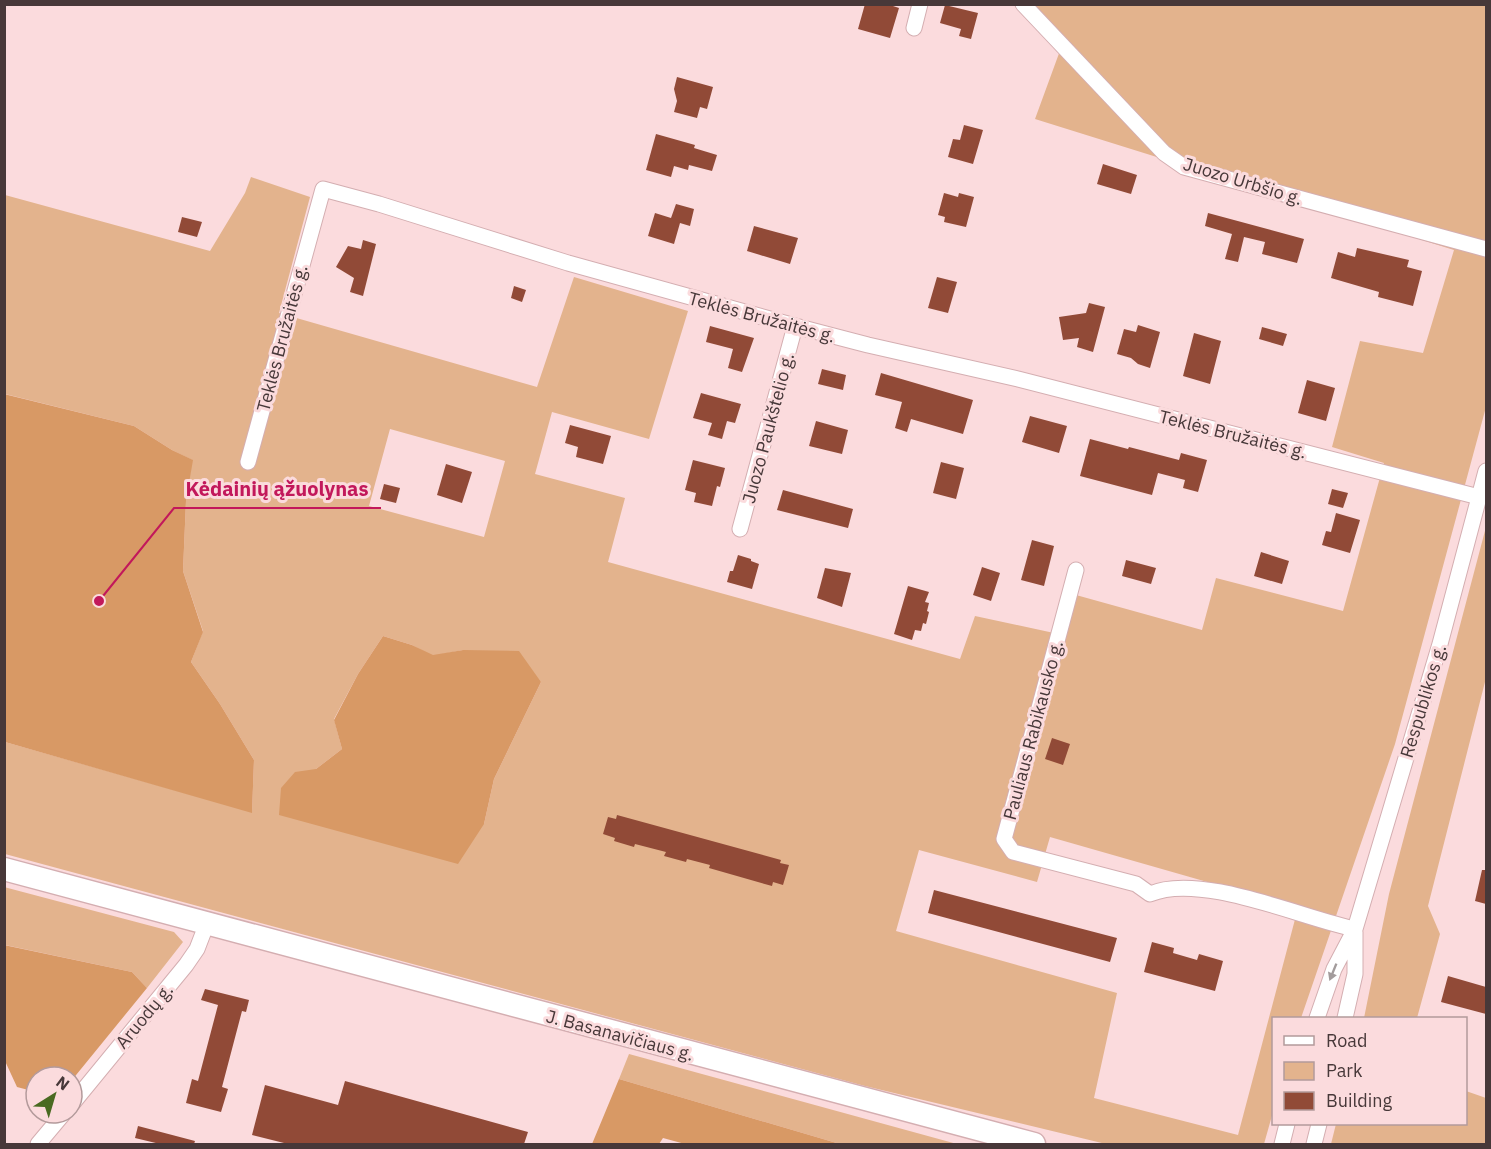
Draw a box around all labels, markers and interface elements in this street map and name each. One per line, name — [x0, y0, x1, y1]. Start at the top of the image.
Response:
street label: Juozo Urbšio g. — [1181, 152, 1305, 210]
street label: Teklės Bružaitės g. — [251, 262, 313, 414]
street label: Teklės Bružaitės g. — [686, 286, 838, 348]
street label: Juozo Paukštelio g. — [737, 350, 799, 506]
street label: Teklės Bružaitės g. — [1157, 405, 1309, 463]
callout: Kėdainių ąžuolynas — [174, 470, 381, 508]
text: Kėdainių ąžuolynas — [185, 475, 369, 502]
street label: Pauliaus Rabikausko g. — [998, 638, 1068, 822]
street label: Respublikos g. — [1395, 642, 1451, 760]
one-way arrow — [1328, 964, 1338, 982]
street label: Aruodų g. — [110, 979, 178, 1053]
street label: J. Basanavičiaus g. — [544, 1004, 696, 1066]
legend — [1272, 1017, 1467, 1125]
text: Road — [1326, 1029, 1367, 1052]
text: Park — [1326, 1059, 1363, 1082]
north arrow — [24, 1065, 84, 1125]
text: N — [52, 1072, 74, 1094]
text: Building — [1326, 1089, 1393, 1112]

